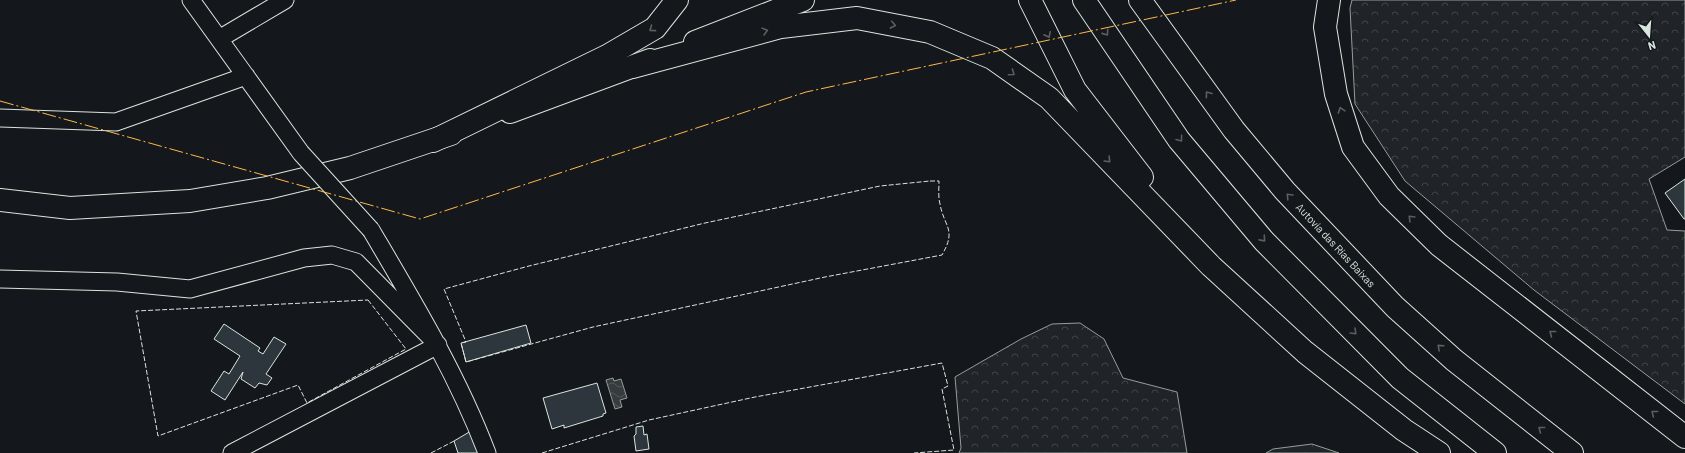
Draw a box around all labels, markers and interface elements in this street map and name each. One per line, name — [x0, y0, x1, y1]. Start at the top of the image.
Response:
north arrow — [1629, 16, 1669, 56]
one-way arrow — [890, 20, 896, 28]
one-way arrow — [649, 25, 656, 32]
one-way arrow — [761, 27, 768, 36]
one-way arrow — [1101, 28, 1108, 35]
one-way arrow — [1043, 31, 1051, 38]
text: N — [1647, 39, 1657, 53]
one-way arrow — [1008, 68, 1015, 75]
one-way arrow — [1205, 91, 1213, 98]
one-way arrow — [1337, 107, 1346, 114]
one-way arrow — [1175, 135, 1182, 142]
one-way arrow — [1103, 155, 1111, 163]
one-way arrow — [1287, 193, 1294, 201]
street label: Autovía das Rías Baixas — [1294, 200, 1378, 290]
one-way arrow — [1408, 215, 1416, 223]
one-way arrow — [1258, 235, 1265, 242]
one-way arrow — [1349, 327, 1357, 335]
one-way arrow — [1549, 331, 1556, 338]
one-way arrow — [1437, 345, 1445, 352]
one-way arrow — [1652, 411, 1659, 418]
one-way arrow — [1539, 426, 1546, 433]

